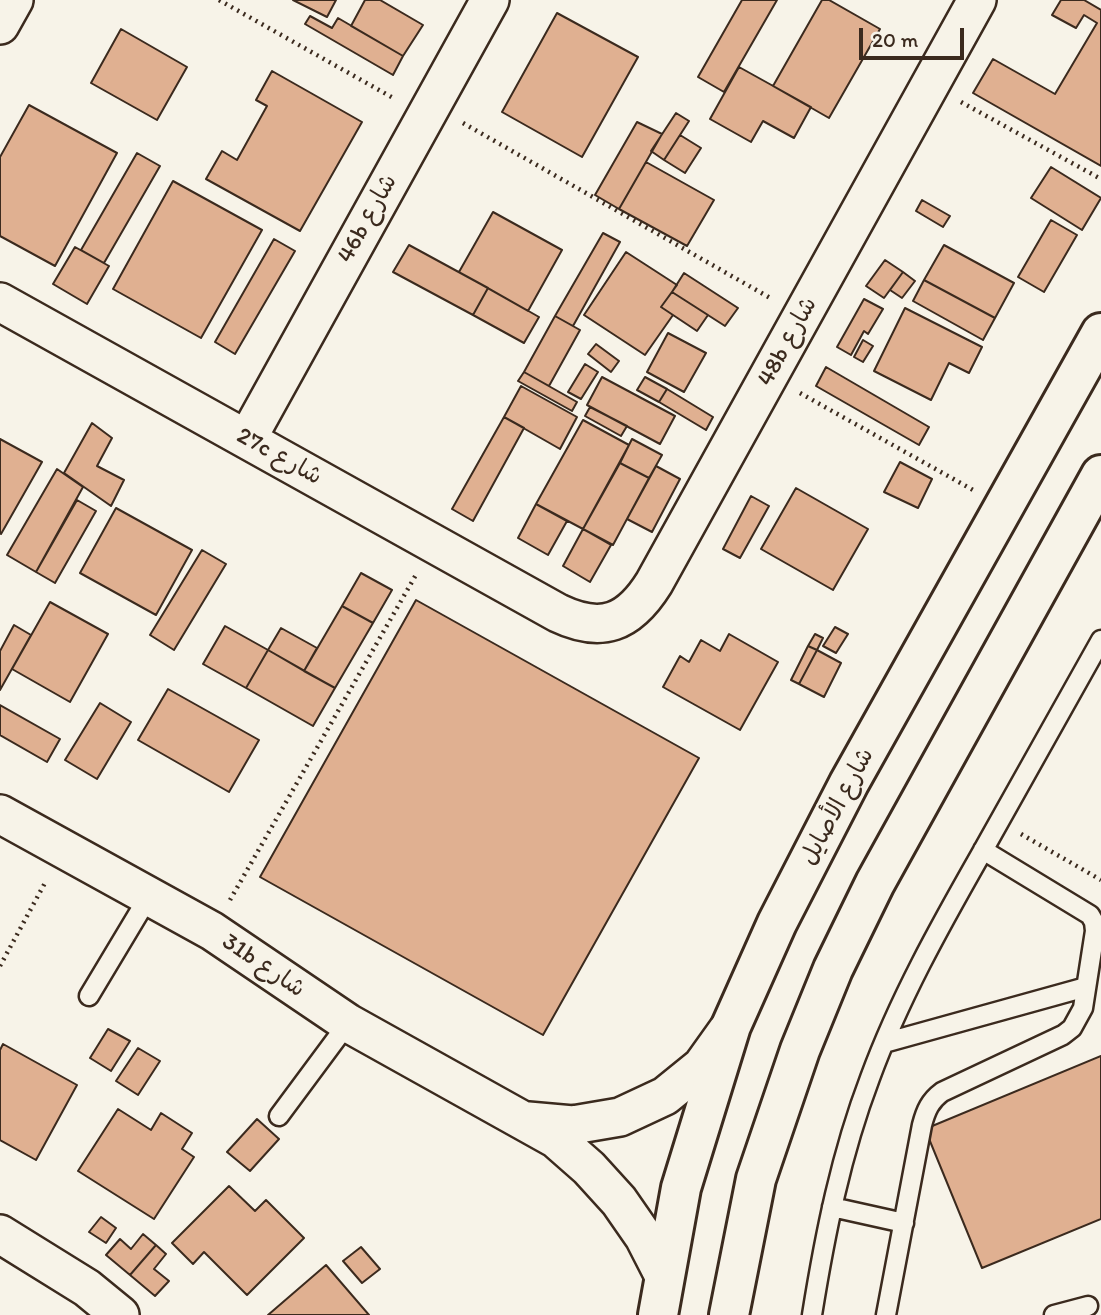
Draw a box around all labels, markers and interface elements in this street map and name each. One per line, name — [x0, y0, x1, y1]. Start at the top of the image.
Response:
scale bar — [863, 14, 968, 58]
text: 20 m — [872, 27, 918, 52]
street label: 46b شارع — [332, 170, 404, 268]
street label: 48b شارع — [752, 292, 824, 392]
street label: 27c شارع — [231, 422, 327, 492]
street label: شارع الأصايل — [795, 743, 881, 871]
street label: 31b شارع — [216, 928, 310, 1004]

